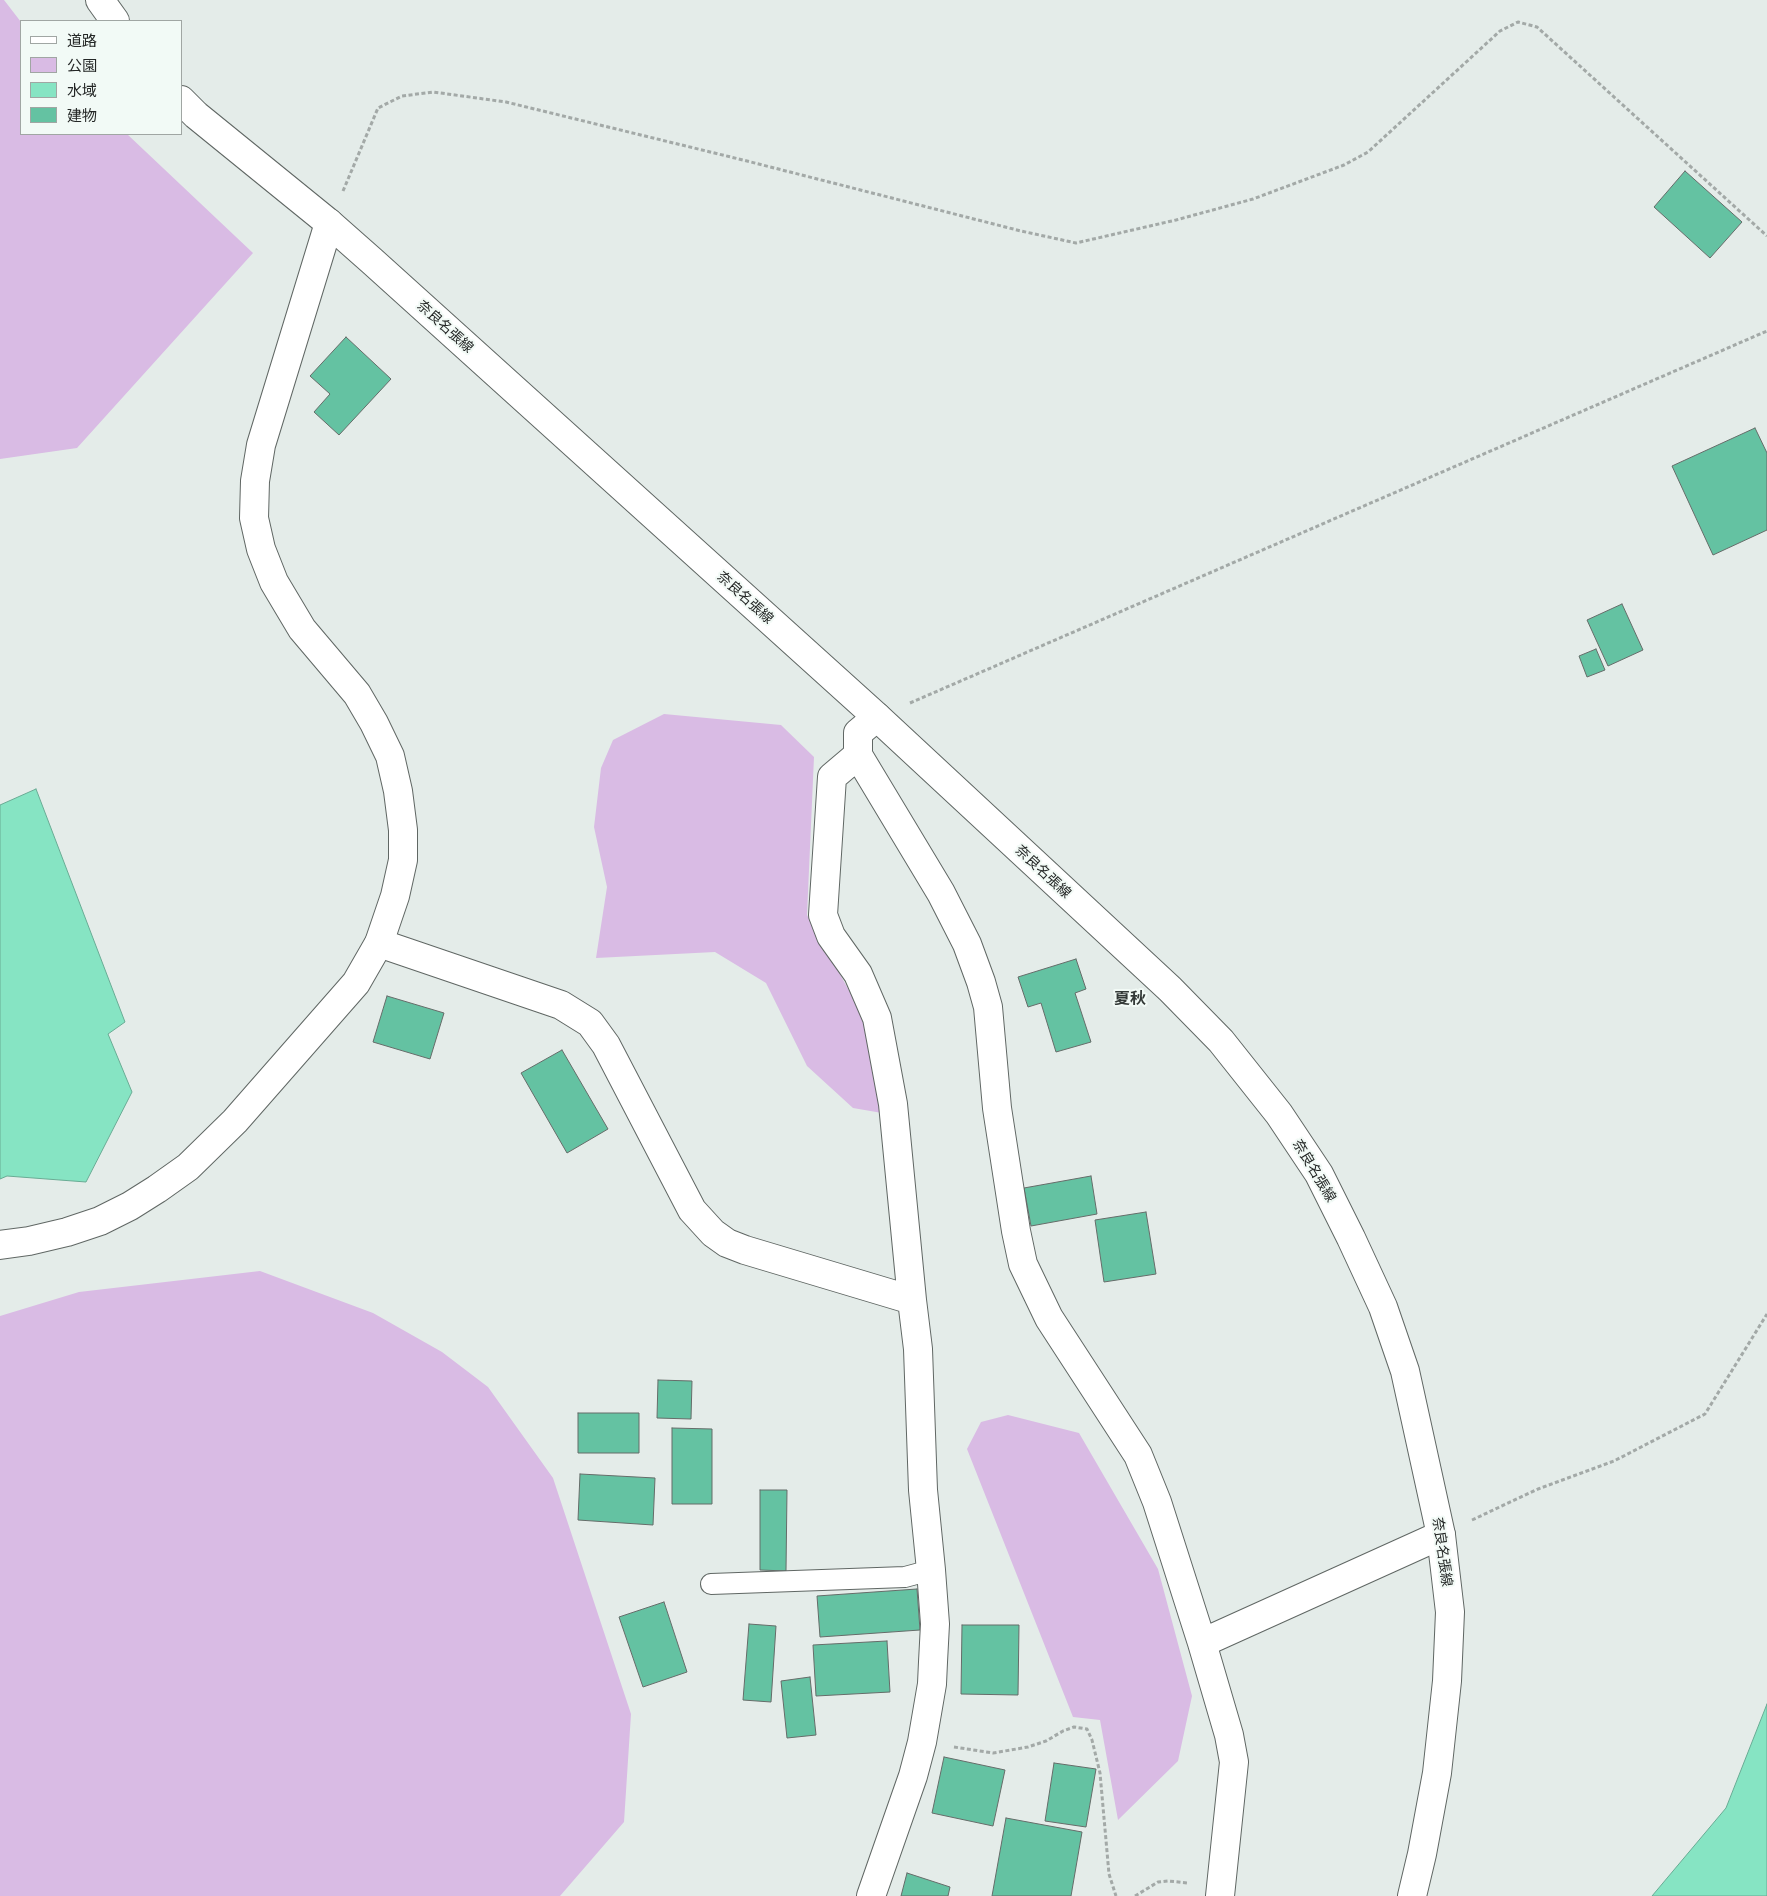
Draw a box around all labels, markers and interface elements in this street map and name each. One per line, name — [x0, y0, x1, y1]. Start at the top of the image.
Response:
legend — [20, 20, 182, 135]
text: 道路 — [67, 28, 97, 51]
text: 公園 — [67, 53, 97, 76]
text: 水域 — [67, 78, 97, 101]
text: 建物 — [67, 103, 97, 126]
street label: 奈良名張線 — [413, 297, 477, 357]
street label: 奈良名張線 — [713, 568, 777, 628]
street label: 奈良名張線 — [1012, 842, 1074, 902]
district label: 夏秋 — [1114, 989, 1146, 1009]
street label: 奈良名張線 — [1289, 1137, 1339, 1205]
street label: 奈良名張線 — [1429, 1516, 1455, 1588]

